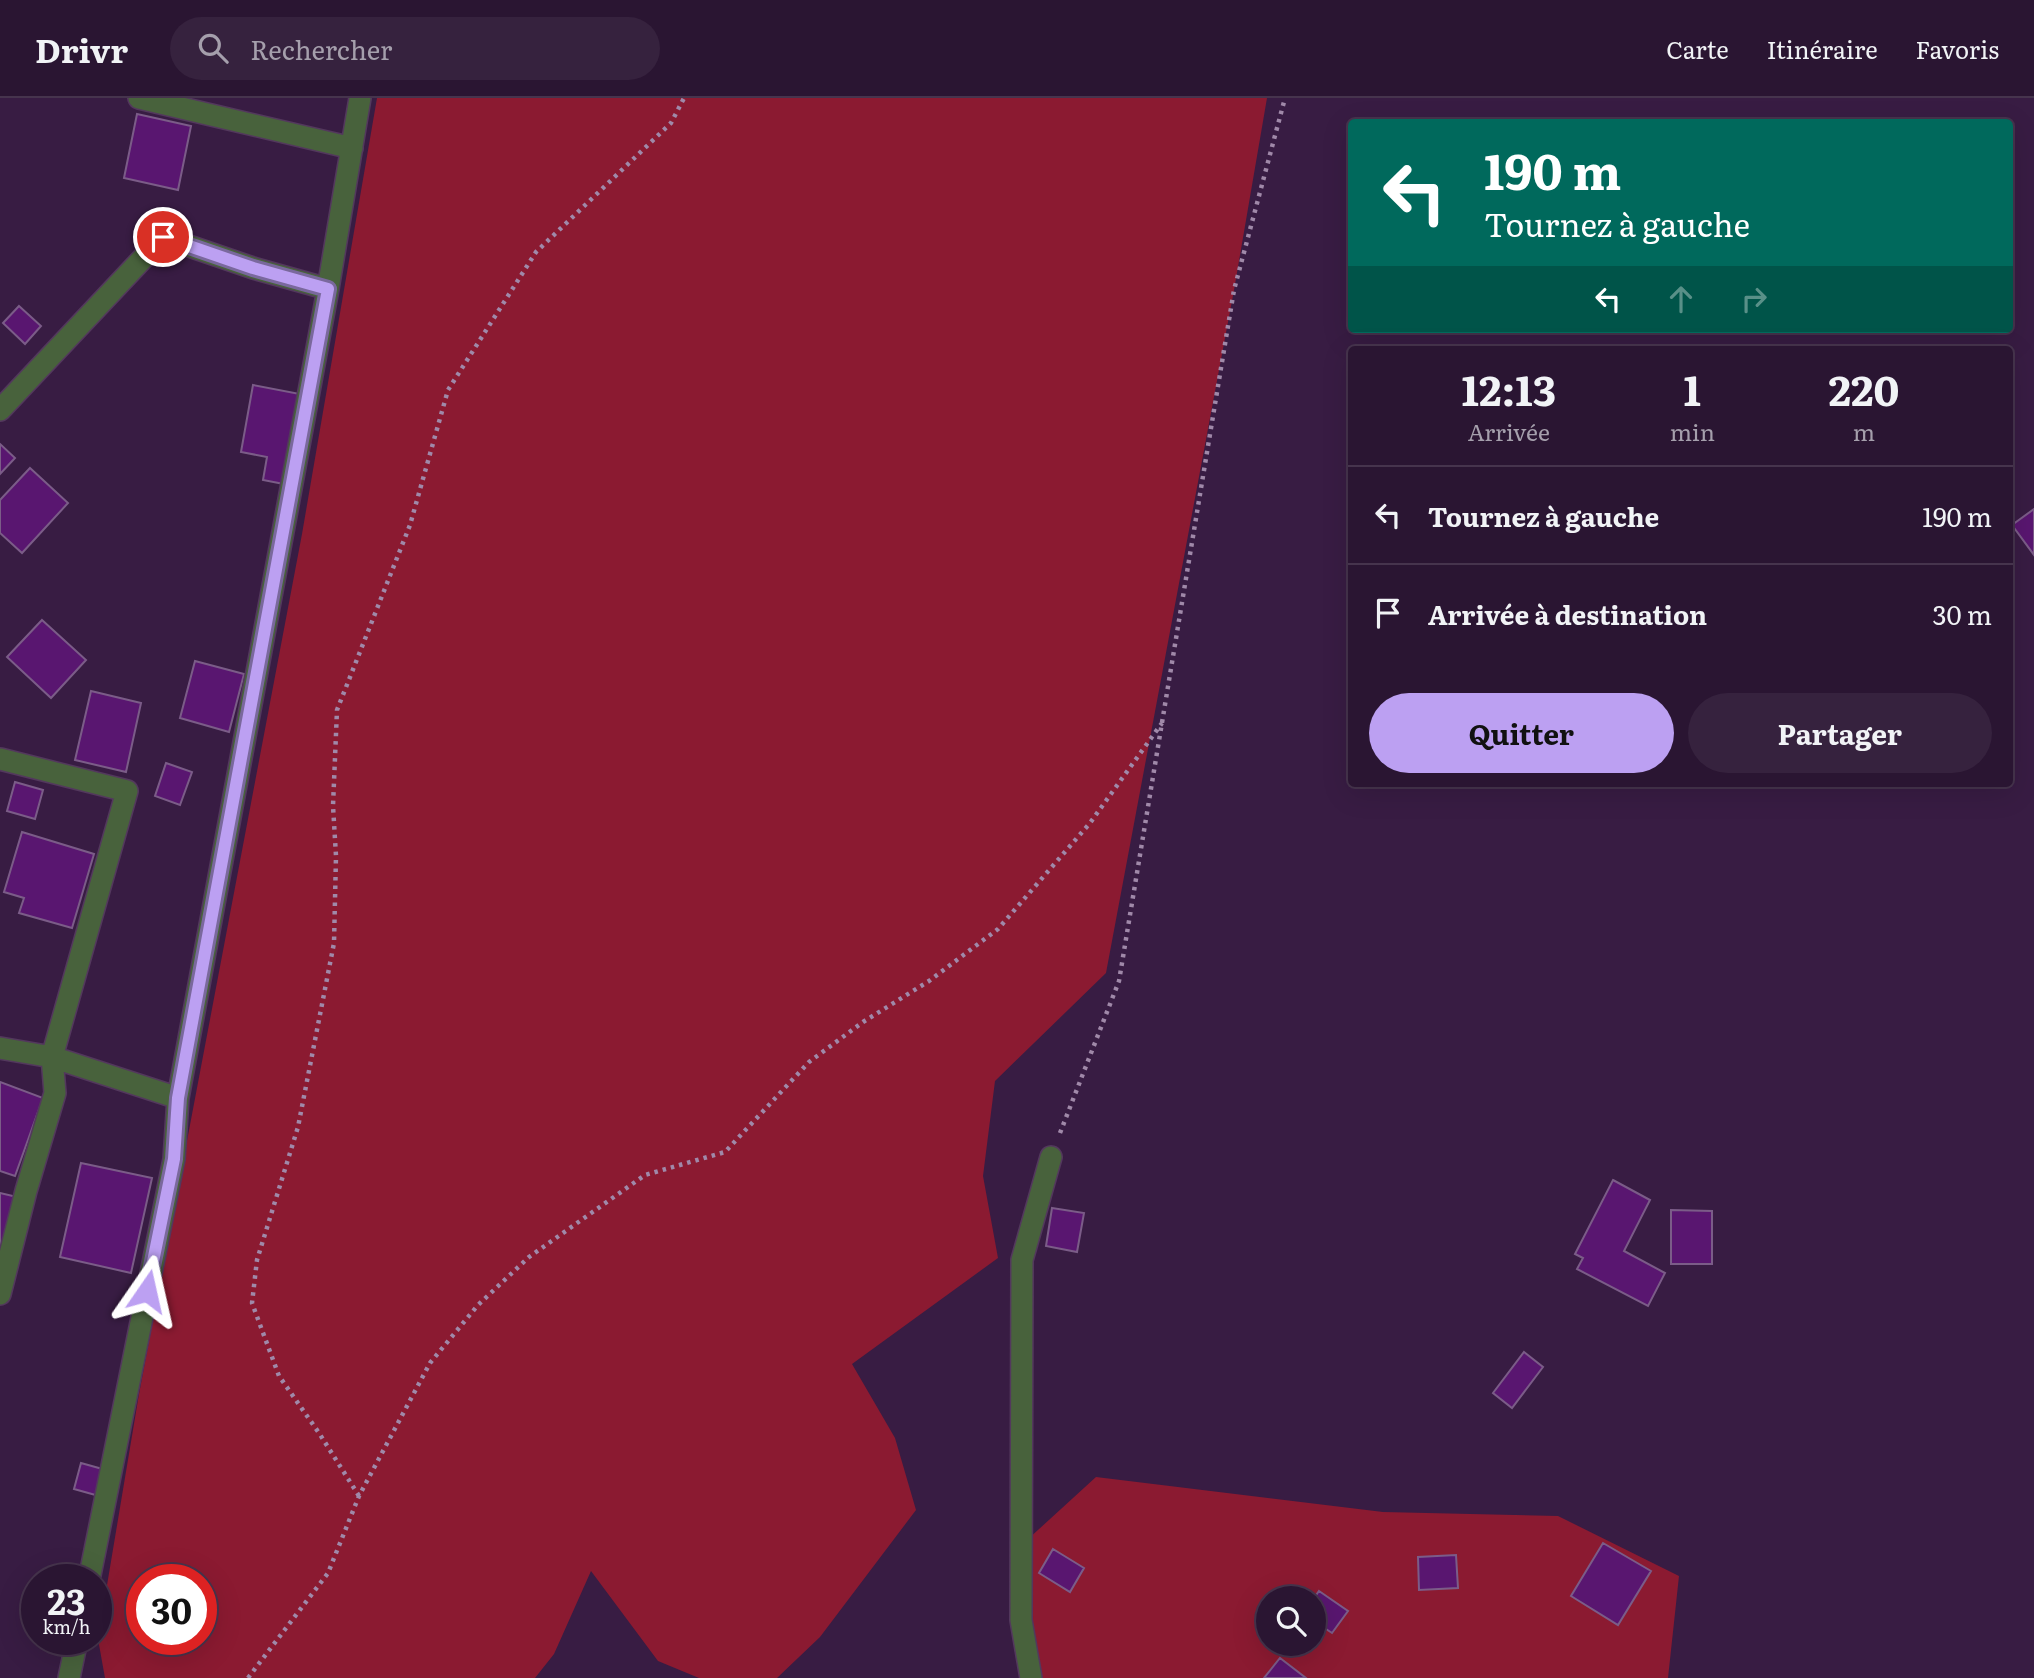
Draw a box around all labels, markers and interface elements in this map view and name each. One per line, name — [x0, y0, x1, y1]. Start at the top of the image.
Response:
search box — [170, 17, 660, 80]
text: Drivr — [35, 24, 128, 73]
icon: search — [194, 29, 232, 67]
text: Rechercher — [250, 29, 392, 68]
text: Carte — [1666, 31, 1729, 66]
text: Itinéraire — [1767, 31, 1878, 66]
text: Favoris — [1916, 31, 1999, 66]
text: 190 m — [1484, 132, 1621, 205]
icon: left — [1369, 147, 1460, 238]
text: Tournez à gauche — [1484, 199, 1750, 247]
pin — [133, 207, 193, 267]
icon: arrive — [144, 218, 182, 256]
icon: left — [1589, 280, 1627, 318]
icon: ahead — [1662, 280, 1700, 318]
icon: right — [1735, 280, 1773, 318]
text: 12:13 — [1462, 357, 1556, 419]
text: 1 — [1684, 357, 1701, 419]
text: 220 — [1828, 357, 1899, 419]
text: Arrivée — [1468, 414, 1550, 448]
text: min — [1670, 414, 1715, 448]
text: m — [1853, 414, 1875, 448]
icon: left — [1369, 496, 1407, 534]
text: Tournez à gauche — [1428, 496, 1659, 535]
text: 190 m — [1922, 496, 1992, 535]
icon: arrive — [1369, 594, 1407, 632]
text: Arrivée à destination — [1428, 594, 1707, 633]
text: 30 m — [1932, 594, 1992, 633]
button: Quitter — [1369, 693, 1674, 773]
button: Partager — [1688, 693, 1992, 773]
position arrow — [110, 1254, 184, 1328]
speed limit sign: 30 — [126, 1564, 217, 1655]
text: 23 — [47, 1574, 86, 1626]
map controls — [1256, 1586, 1326, 1656]
button: search — [1256, 1586, 1326, 1656]
text: km/h — [43, 1613, 90, 1640]

